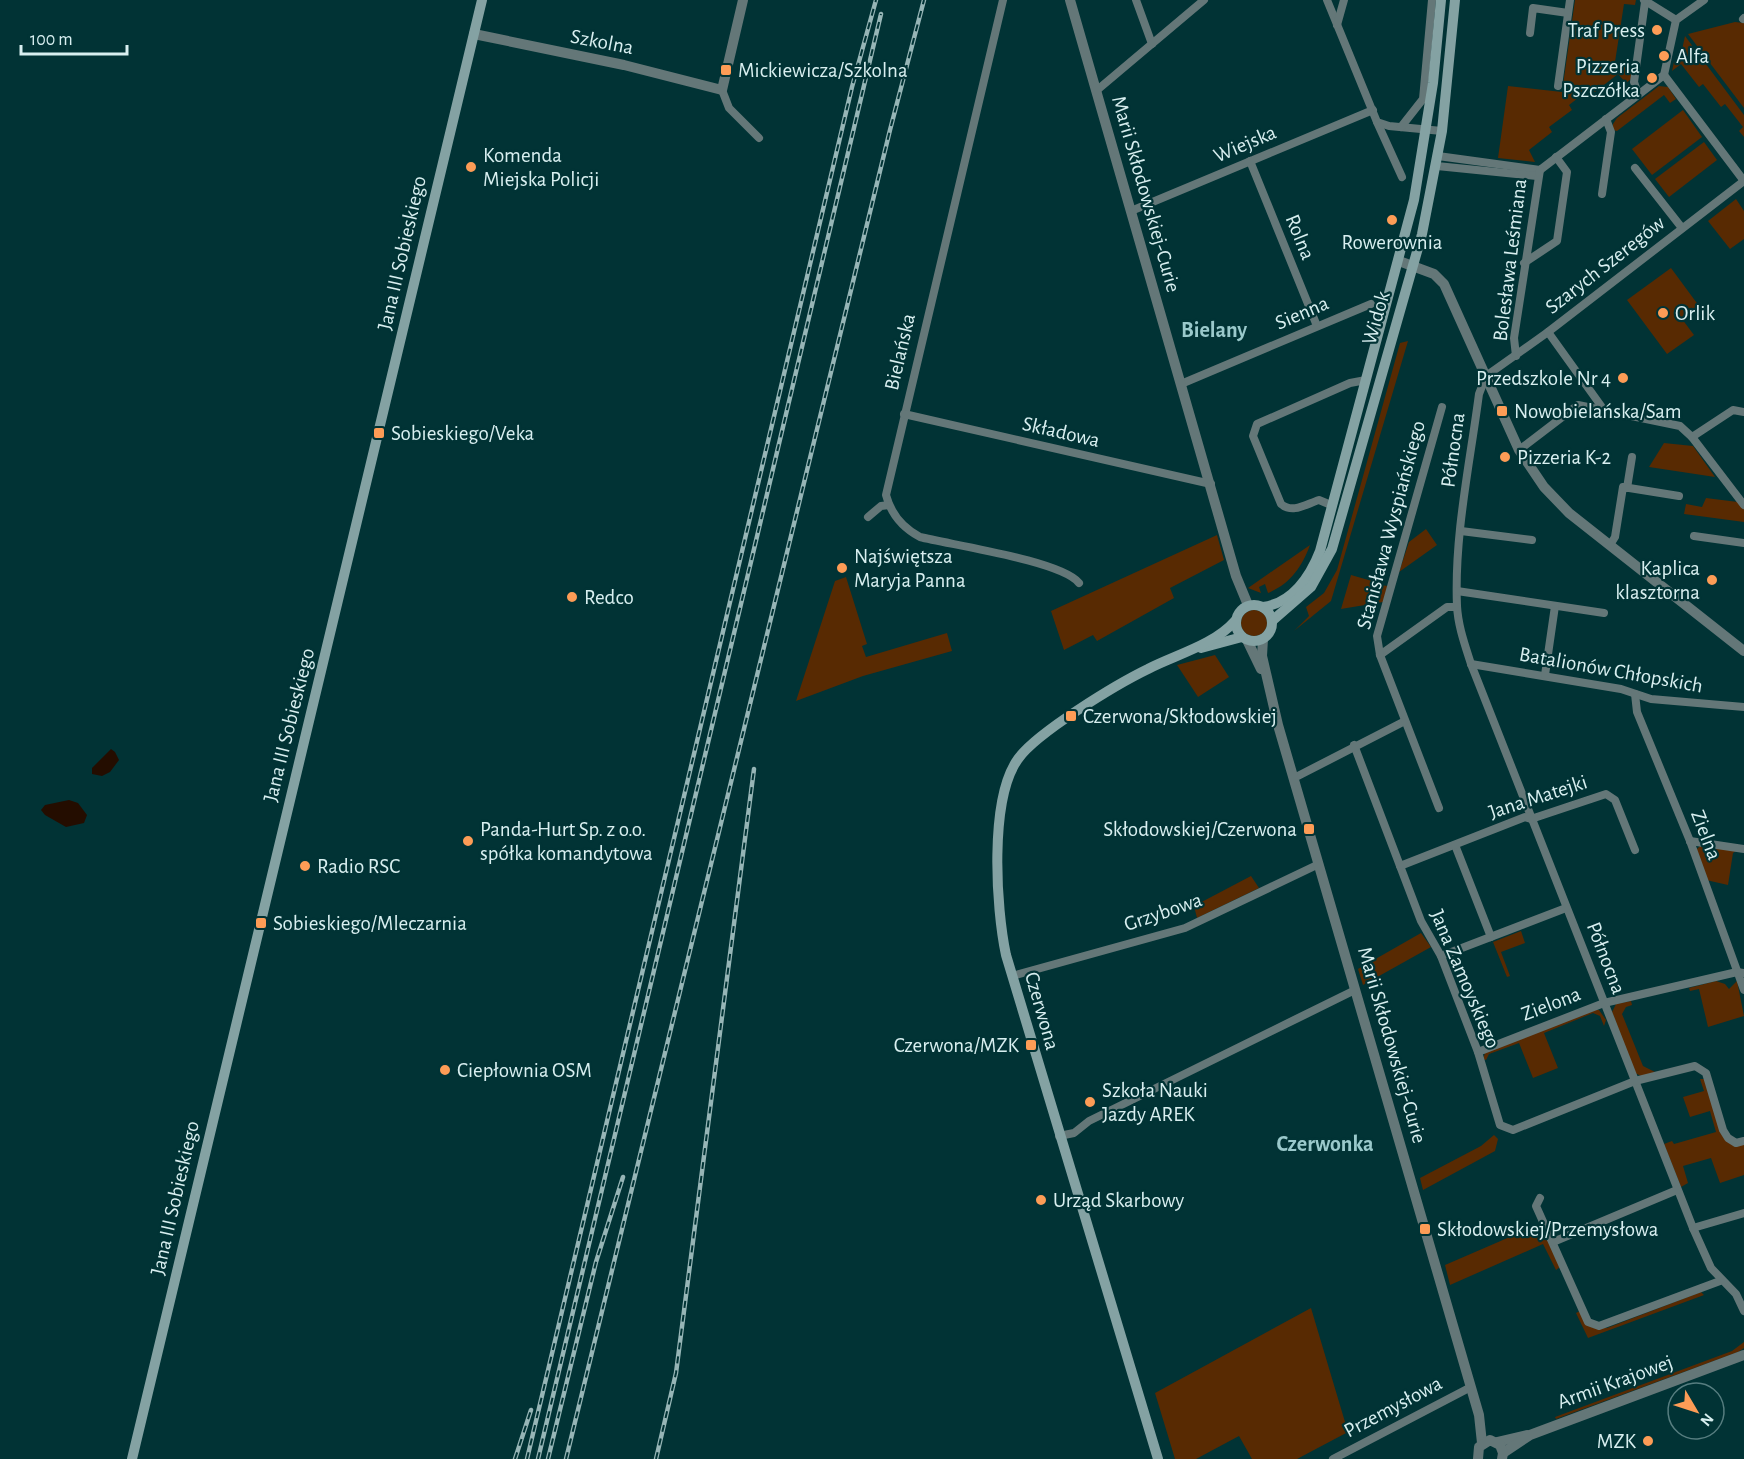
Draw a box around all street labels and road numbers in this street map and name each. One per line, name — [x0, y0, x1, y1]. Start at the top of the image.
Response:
street label: Szkolna — [569, 26, 636, 58]
street label: Marii Skłodowskiej-Curie — [1108, 93, 1184, 295]
street label: Wiejska — [1211, 121, 1280, 167]
street label: Jana III Sobieskiego — [374, 174, 430, 332]
street label: Bolesława Leśmiana — [1490, 177, 1530, 343]
street label: Rolna — [1281, 211, 1319, 263]
street label: Szarych Szeregów — [1541, 212, 1669, 318]
street label: Widok — [1358, 288, 1394, 347]
street label: Sienna — [1272, 292, 1332, 334]
street label: Bielańska — [881, 311, 919, 392]
street label: Północna — [1437, 411, 1469, 489]
street label: Składowa — [1020, 413, 1102, 451]
street label: Stanisława Wyspiańskiego — [1353, 418, 1429, 632]
street label: Batalionów Chłopskich — [1518, 644, 1704, 696]
street label: Jana III Sobieskiego — [260, 646, 318, 804]
street label: Jana Matejki — [1486, 771, 1590, 823]
street label: Zielna — [1687, 807, 1725, 863]
street label: Grzybowa — [1121, 889, 1205, 935]
street label: Jana Zamoyskiego — [1426, 907, 1504, 1051]
street label: Północna — [1583, 919, 1629, 997]
street label: Marii Skłodowskiej-Curie — [1354, 944, 1430, 1146]
street label: Czerwona — [1021, 970, 1063, 1053]
street label: Zielona — [1518, 983, 1584, 1025]
street label: Jana III Sobieskiego — [147, 1119, 203, 1277]
street label: Armii Krajowej — [1554, 1351, 1676, 1413]
street label: Przemysłowa — [1341, 1372, 1446, 1442]

